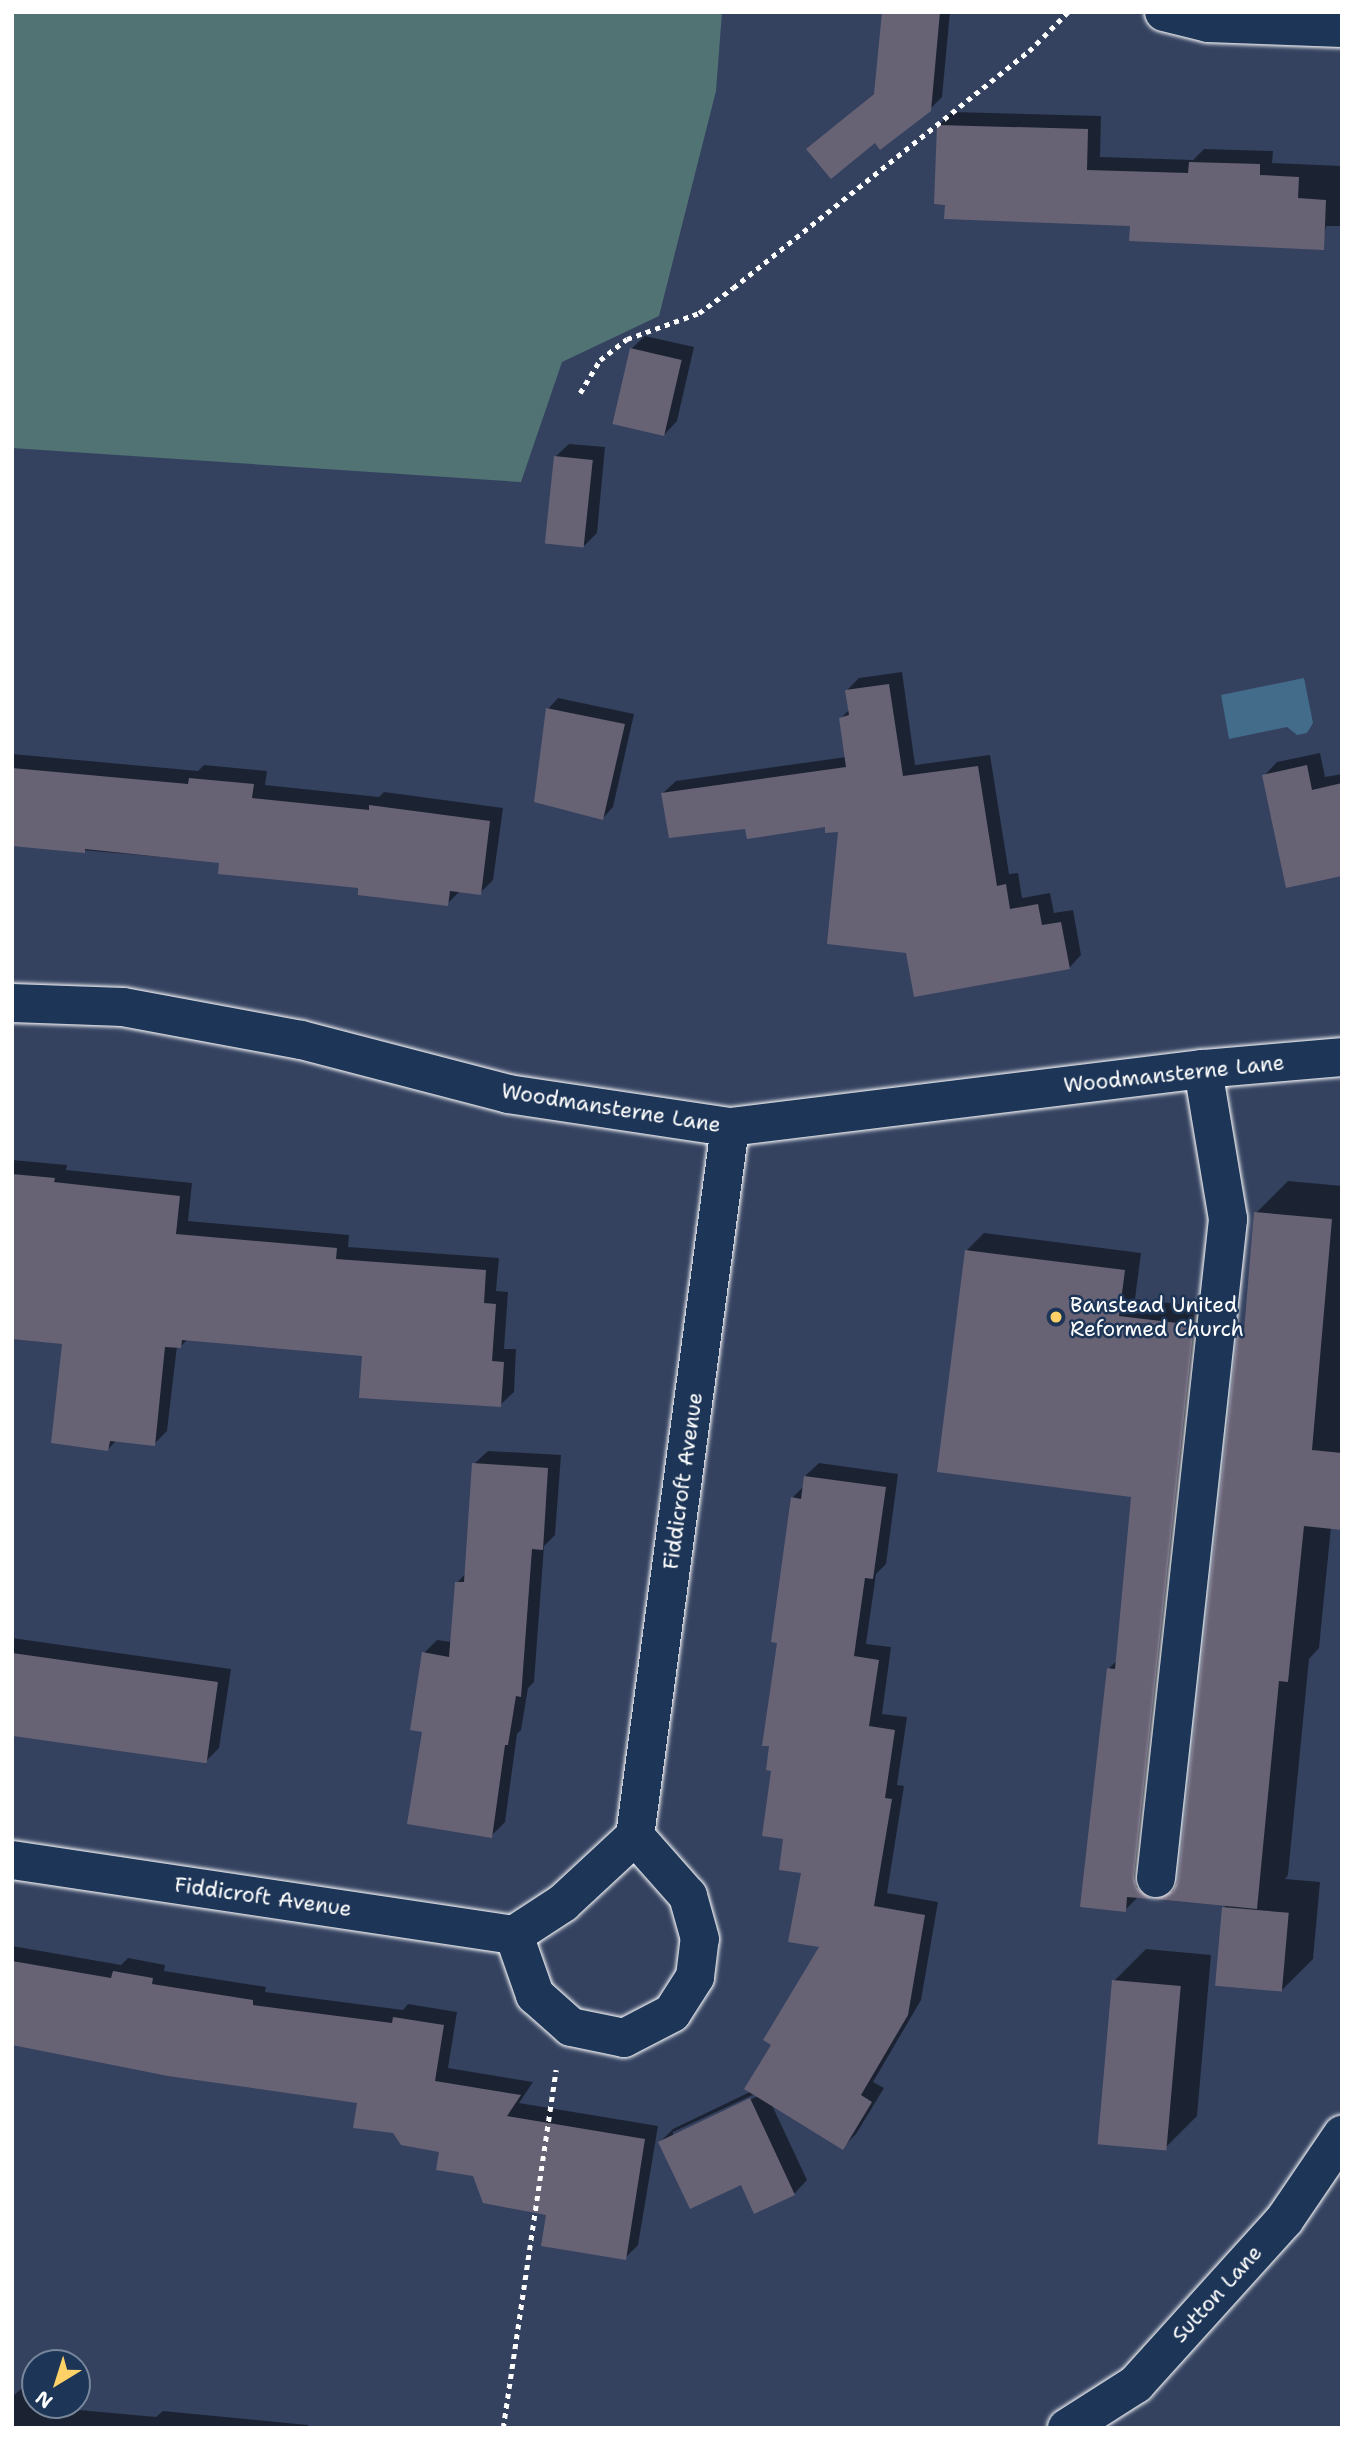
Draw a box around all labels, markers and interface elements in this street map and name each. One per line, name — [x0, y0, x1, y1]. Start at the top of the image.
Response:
street label: Woodmansterne Lane — [1062, 1050, 1286, 1098]
street label: Woodmansterne Lane — [499, 1078, 723, 1138]
place label: Banstead United Reformed Church — [1070, 1292, 1244, 1342]
marker: Banstead United Reformed Church — [1048, 1309, 1064, 1325]
street label: Fiddicroft Avenue — [658, 1391, 708, 1571]
street label: Fiddicroft Avenue — [173, 1872, 353, 1922]
street label: Sutton Lane — [1167, 2240, 1267, 2348]
north arrow — [21, 2349, 91, 2419]
text: N — [30, 2385, 58, 2414]

